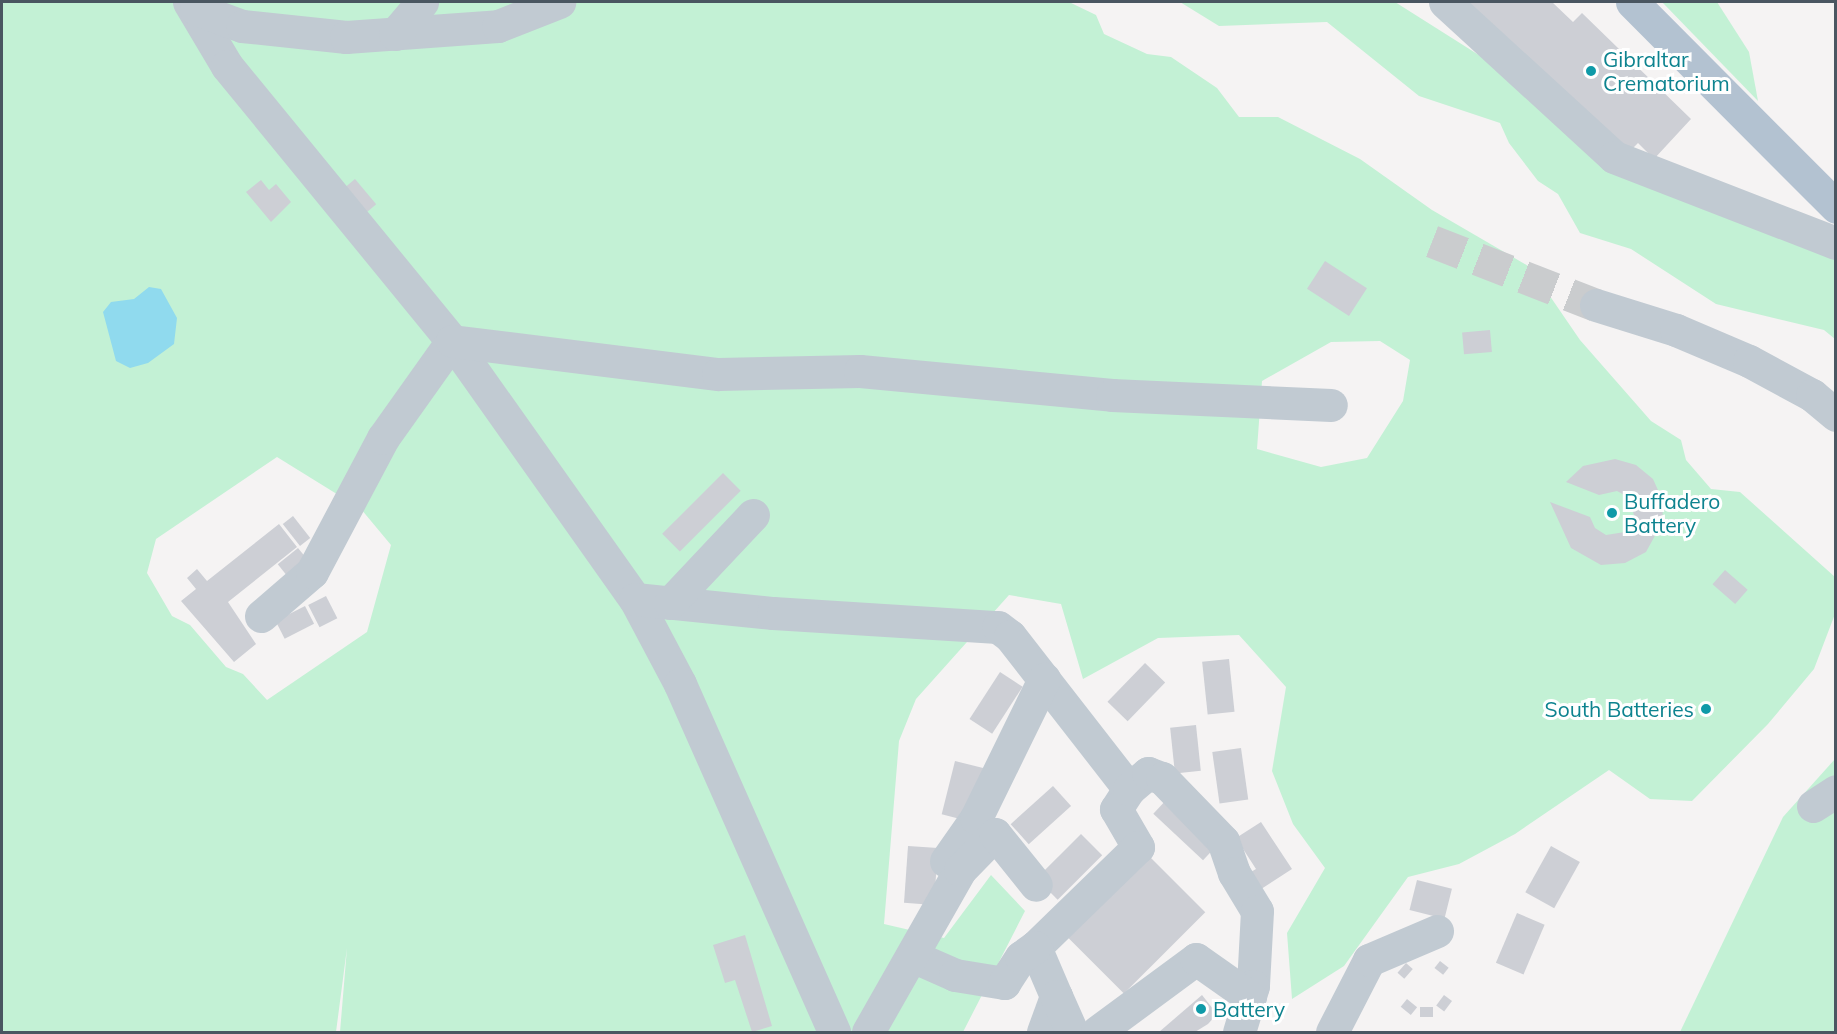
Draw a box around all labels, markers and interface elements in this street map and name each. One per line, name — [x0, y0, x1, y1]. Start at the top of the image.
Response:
place label: Gibraltar Crematorium — [1603, 46, 1730, 96]
marker: Gibraltar Crematorium — [1584, 64, 1598, 78]
place label: Buffadero Battery — [1624, 488, 1720, 538]
marker: Buffadero Battery — [1605, 506, 1619, 520]
place label: South Batteries — [1545, 696, 1694, 722]
marker: South Batteries — [1699, 702, 1713, 716]
place label: Battery — [1213, 996, 1285, 1022]
marker: Battery — [1194, 1002, 1208, 1016]

